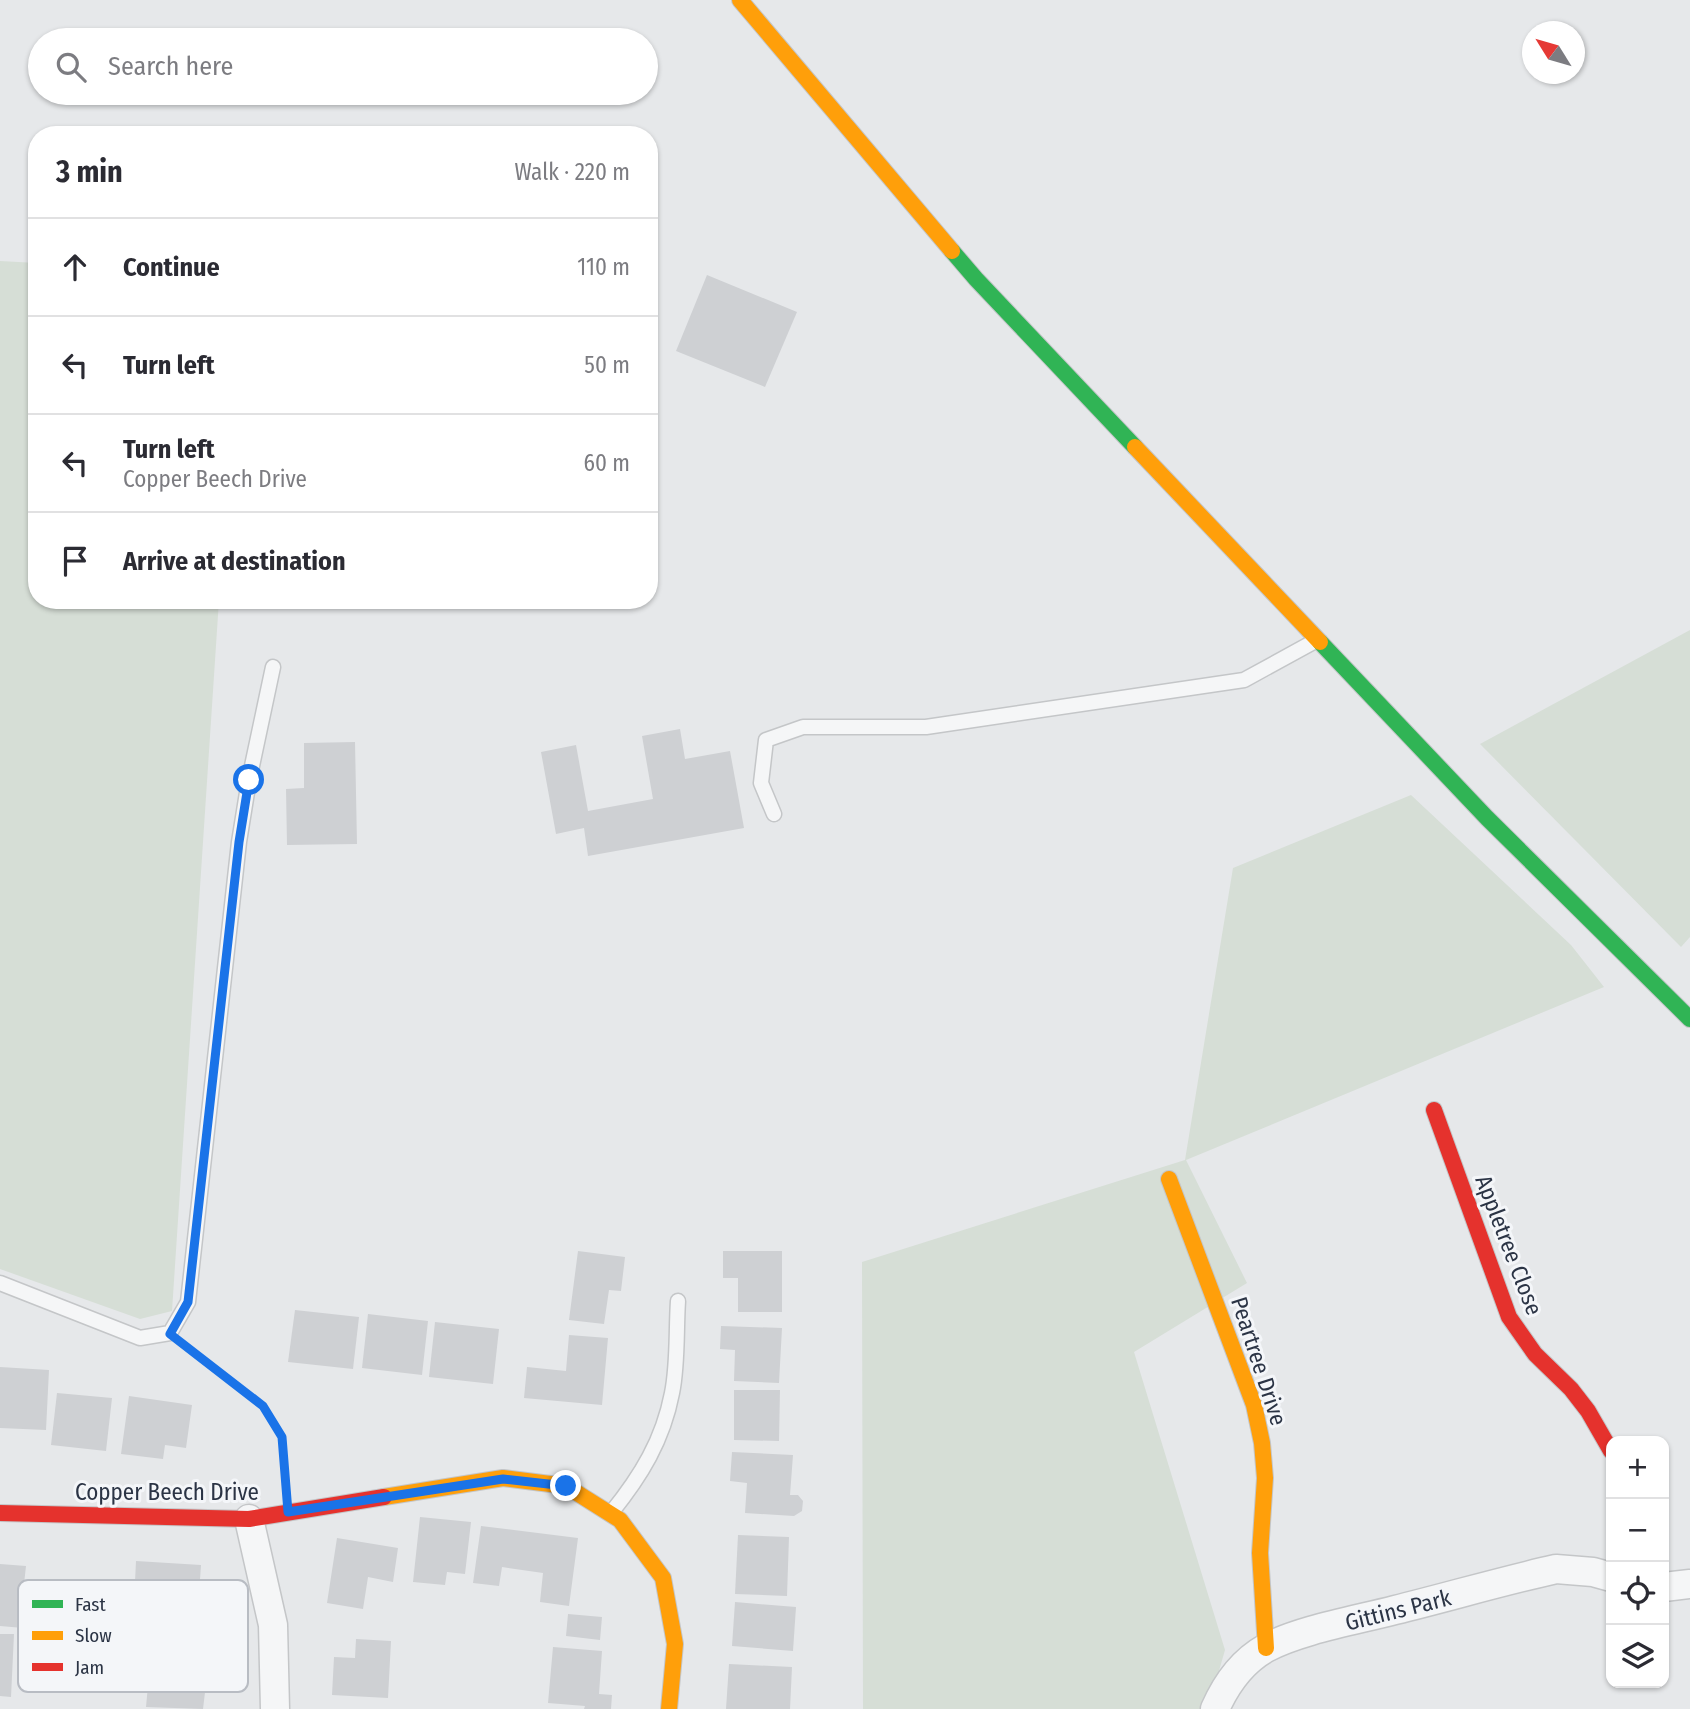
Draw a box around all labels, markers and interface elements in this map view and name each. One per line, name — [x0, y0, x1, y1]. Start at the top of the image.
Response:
north arrow — [1522, 21, 1585, 84]
search box — [28, 28, 658, 105]
icon: search — [52, 48, 90, 86]
text: Search here — [108, 51, 233, 82]
text: 3 min — [56, 154, 123, 190]
text: Walk · 220 m — [515, 158, 630, 186]
icon: ahead — [56, 248, 94, 286]
text: Continue — [123, 252, 220, 283]
text: 110 m — [577, 253, 630, 281]
icon: left — [56, 346, 94, 384]
text: Turn left — [123, 350, 215, 381]
text: 50 m — [584, 351, 630, 379]
text: Turn left — [123, 434, 215, 465]
icon: left — [56, 444, 94, 482]
text: 60 m — [584, 449, 630, 477]
text: Copper Beech Drive — [123, 465, 307, 493]
icon: arrive — [56, 542, 94, 580]
text: Arrive at destination — [123, 546, 346, 577]
route start — [233, 764, 264, 795]
street label: Appletree Close — [1469, 1171, 1549, 1319]
street label: Peartree Drive — [1225, 1293, 1293, 1429]
map controls — [1606, 1436, 1669, 1688]
button: + — [1606, 1436, 1669, 1499]
route end — [550, 1470, 581, 1501]
street label: Copper Beech Drive — [75, 1478, 259, 1506]
button: − — [1606, 1499, 1669, 1562]
button: locate — [1606, 1562, 1669, 1625]
legend — [18, 1580, 248, 1692]
street label: Gittins Park — [1342, 1583, 1454, 1637]
text: Fast — [75, 1593, 106, 1616]
text: Slow — [75, 1624, 112, 1647]
button: layers — [1606, 1625, 1669, 1688]
text: Jam — [75, 1656, 104, 1679]

